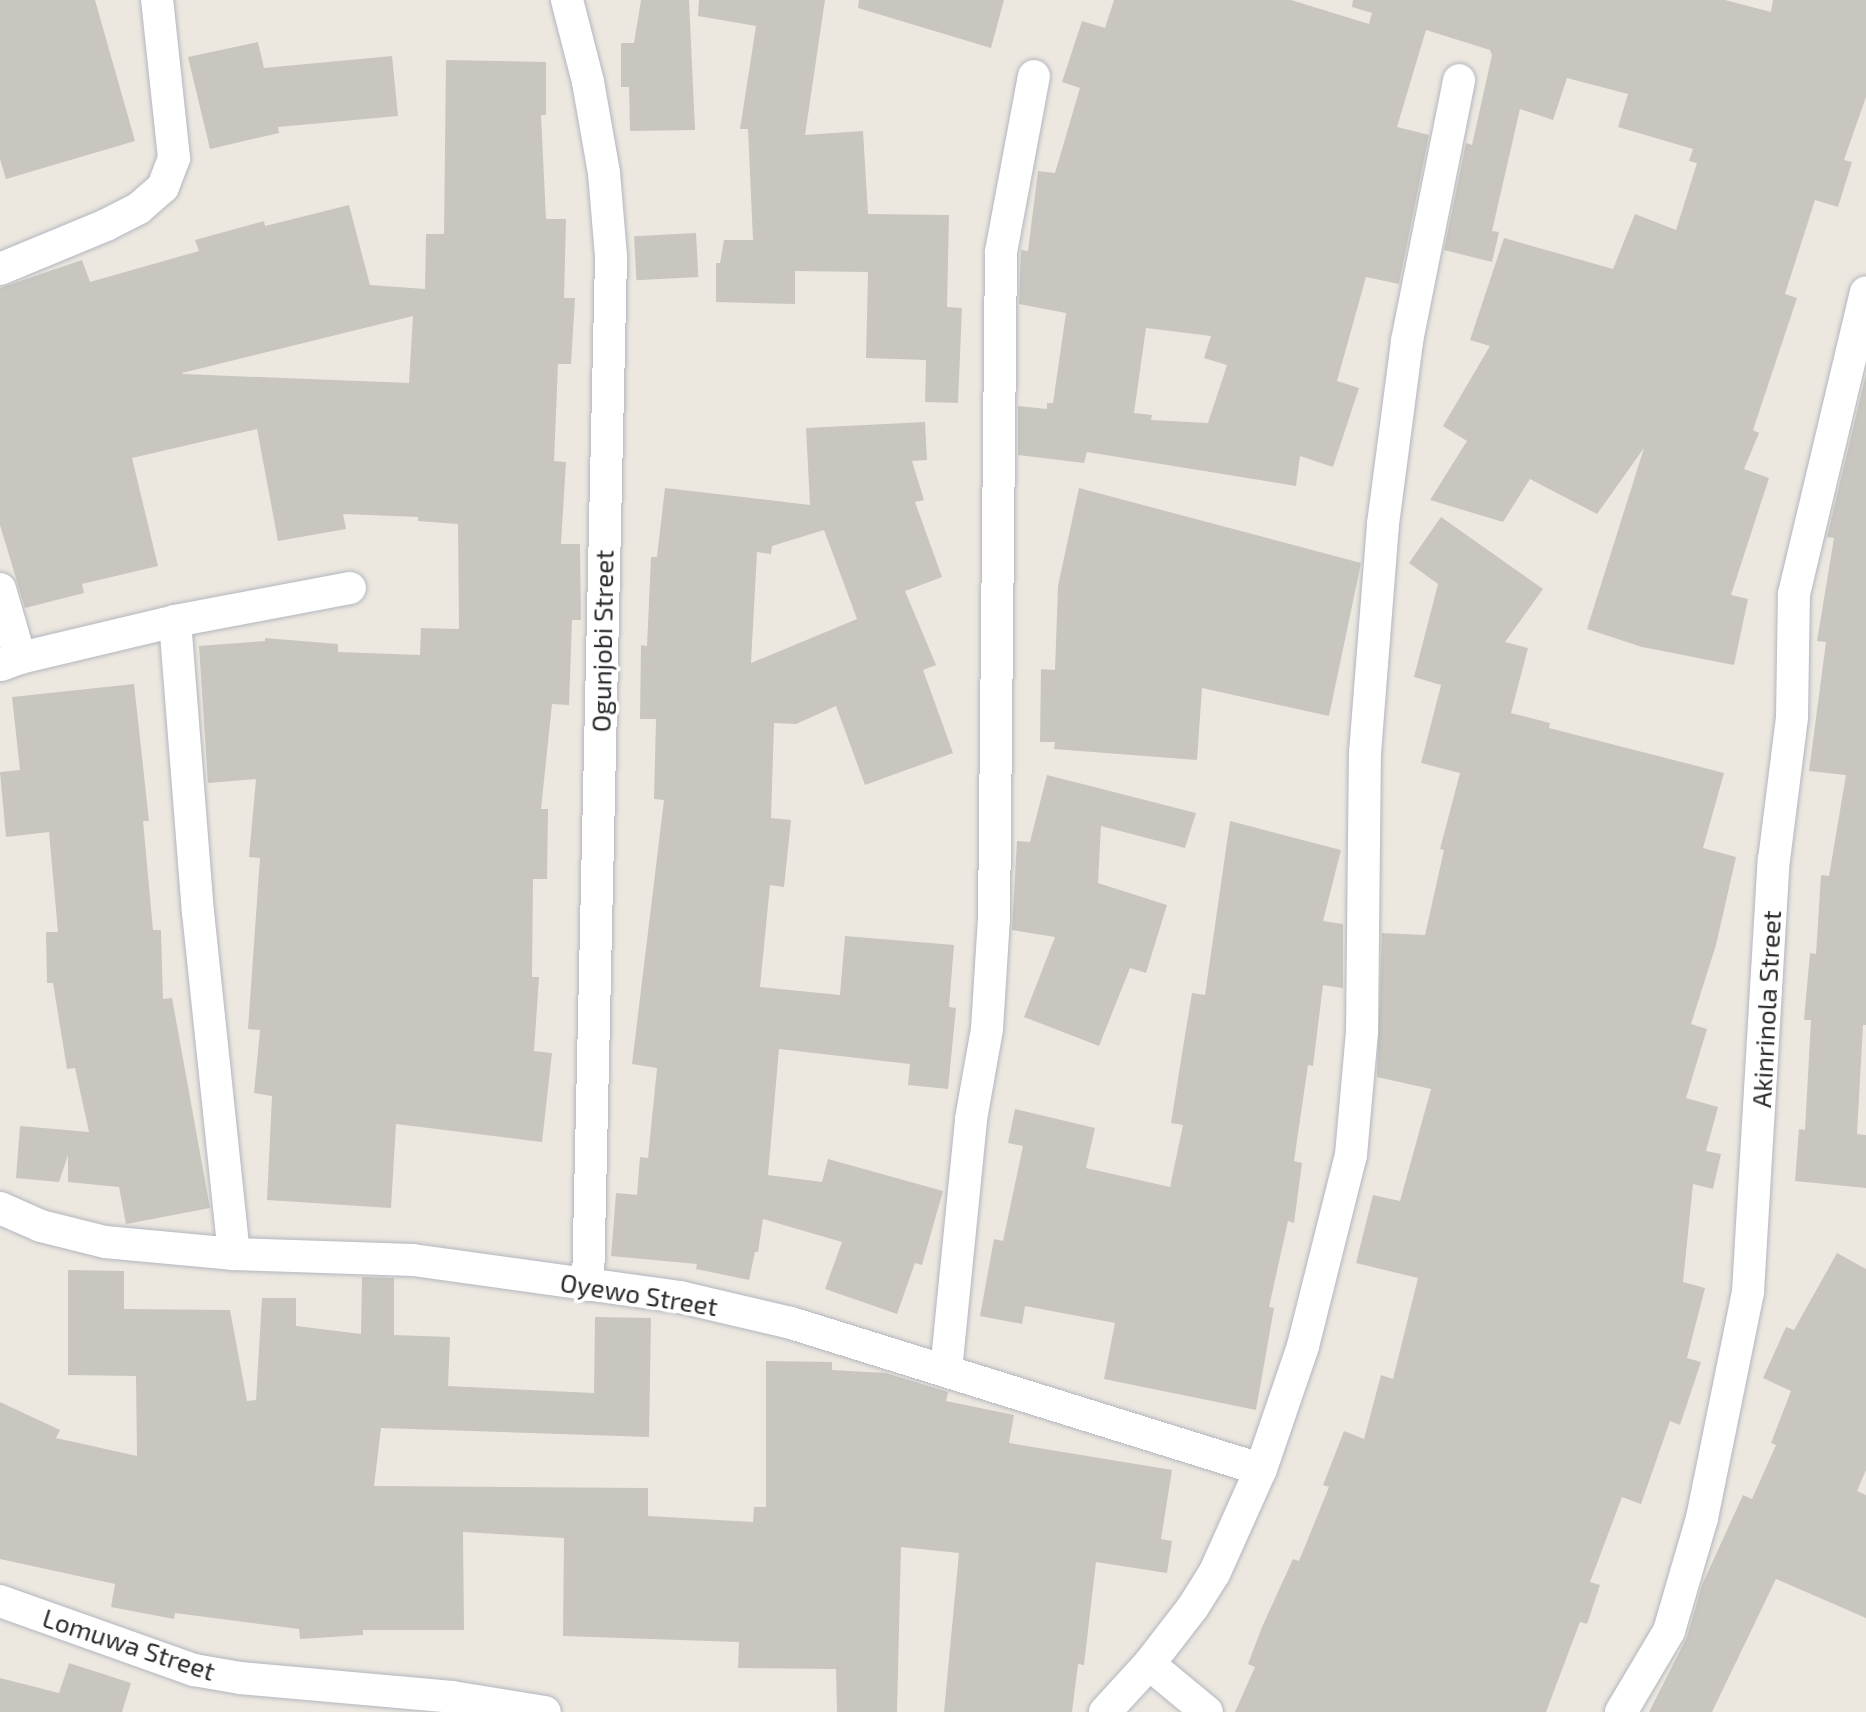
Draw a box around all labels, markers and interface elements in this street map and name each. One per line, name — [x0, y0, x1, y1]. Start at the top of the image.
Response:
street label: Ogunjobi Street — [585, 550, 619, 732]
street label: Akinrinola Street — [1745, 909, 1787, 1109]
street label: Oyewo Street — [558, 1266, 720, 1322]
street label: Lomuwa Street — [39, 1601, 219, 1687]

